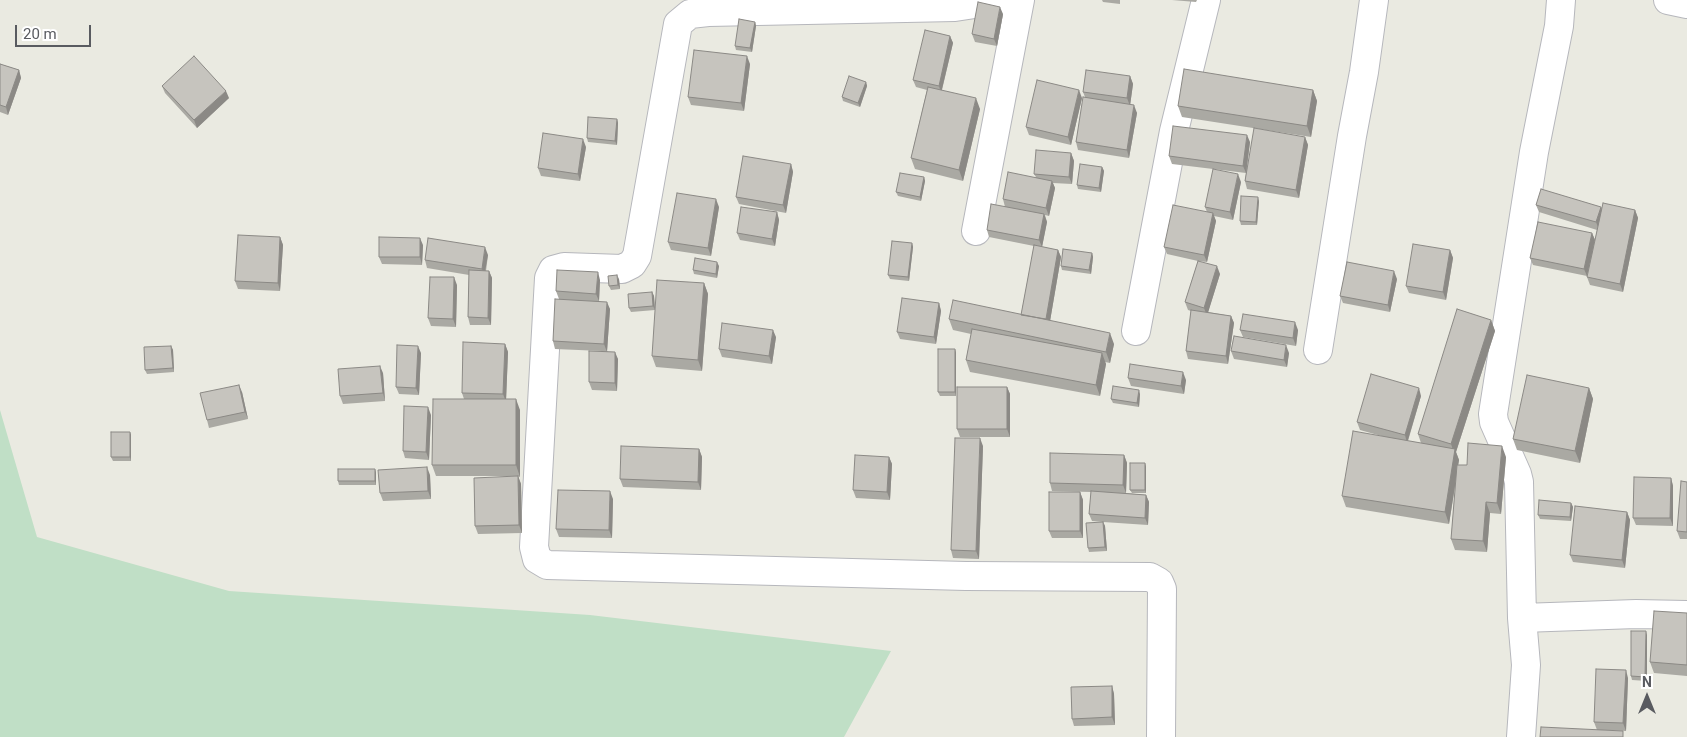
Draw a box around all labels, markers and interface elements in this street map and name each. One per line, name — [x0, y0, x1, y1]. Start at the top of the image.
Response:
scale bar — [18, 15, 94, 47]
text: 20 m — [23, 25, 57, 43]
north arrow — [1622, 672, 1672, 722]
text: N — [1642, 674, 1652, 690]

